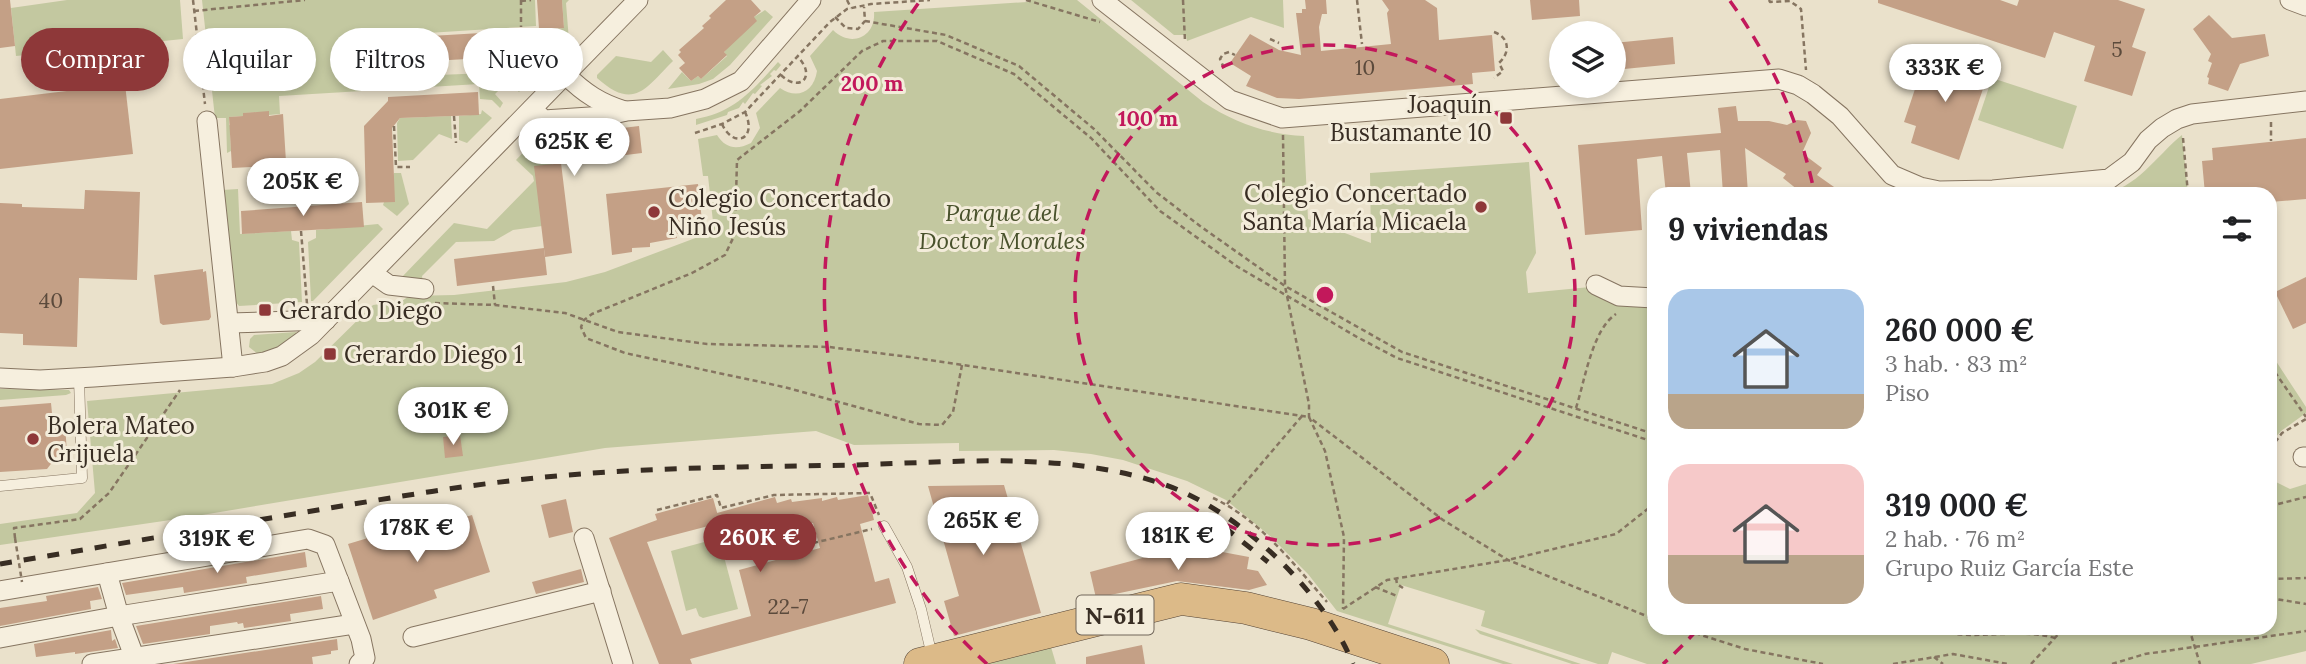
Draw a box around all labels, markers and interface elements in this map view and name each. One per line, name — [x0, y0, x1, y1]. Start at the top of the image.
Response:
map controls — [1549, 21, 1626, 98]
button: layers — [1549, 21, 1626, 98]
chip: Comprar — [21, 28, 169, 91]
chip: Alquilar — [183, 28, 316, 91]
chip: Filtros — [330, 28, 449, 91]
chip: Nuevo — [463, 28, 583, 91]
house number: 5 — [2111, 36, 2123, 63]
pin: 333K € — [1888, 44, 2002, 104]
text: 333K € — [1905, 52, 1985, 81]
house number: 10 — [1355, 54, 1375, 81]
text: 200 m — [841, 70, 903, 97]
place label: Joaquín Bustamante 10 — [1330, 89, 1492, 148]
text: 100 m — [1118, 105, 1178, 132]
marker: Joaquín Bustamante 10 — [1498, 110, 1514, 126]
pin: 625K € — [517, 118, 631, 178]
text: 625K € — [535, 126, 613, 155]
pin: 205K € — [246, 158, 360, 218]
text: 205K € — [263, 166, 343, 195]
place label: Colegio Concertado Santa María Micaela — [1243, 178, 1467, 237]
place label: Colegio Concertado Niño Jesús — [668, 183, 891, 242]
park label: Parque del Doctor Morales — [919, 197, 1085, 256]
marker: Colegio Concertado Santa María Micaela — [1473, 199, 1489, 215]
marker: Colegio Concertado Niño Jesús — [646, 204, 662, 220]
text: 9 viviendas — [1668, 210, 1828, 248]
icon: filters — [2218, 210, 2256, 248]
centre of rings — [1313, 283, 1337, 307]
house number: 40 — [39, 287, 63, 314]
place label: Gerardo Diego — [279, 295, 443, 326]
marker: Gerardo Diego — [257, 302, 273, 318]
text: 260 000 € — [1885, 311, 2035, 349]
icon: home — [1724, 317, 1808, 401]
place label: Gerardo Diego 1 — [344, 339, 523, 370]
marker: Gerardo Diego 1 — [322, 346, 338, 362]
text: 3 hab. · 83 m² — [1885, 349, 2028, 378]
text: Piso — [1885, 378, 1930, 407]
pin: 301K € — [396, 388, 510, 447]
text: 301K € — [414, 395, 492, 424]
place label: Bolera Mateo Grijuela — [47, 410, 195, 469]
marker: Bolera Mateo Grijuela — [25, 431, 41, 447]
text: 319 000 € — [1885, 486, 2029, 524]
icon: home — [1724, 492, 1808, 576]
pin: 265K € — [926, 498, 1040, 557]
pin: 178K € — [360, 504, 474, 564]
text: 265K € — [944, 505, 1022, 534]
text: 178K € — [380, 512, 454, 541]
pin: 181K € — [1121, 512, 1235, 572]
pin: 260K € — [703, 514, 817, 574]
pin: 319K € — [160, 516, 274, 575]
text: 181K € — [1142, 520, 1214, 549]
text: 260K € — [719, 522, 801, 551]
text: 319K € — [179, 523, 255, 552]
text: 2 hab. · 76 m² — [1885, 524, 2025, 553]
text: Grupo Ruiz García Este — [1885, 553, 2134, 582]
house number: 22-7 — [768, 593, 809, 620]
road number: N-611 — [1076, 596, 1154, 635]

